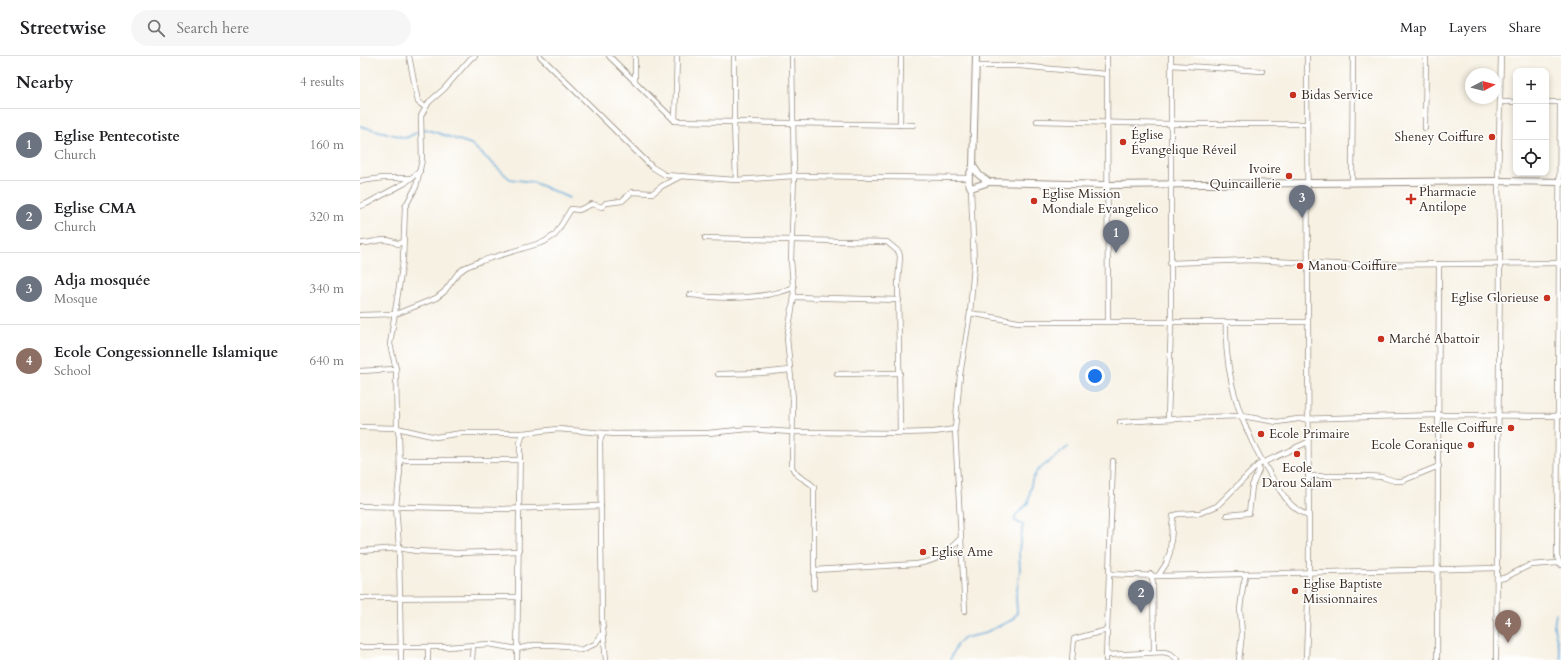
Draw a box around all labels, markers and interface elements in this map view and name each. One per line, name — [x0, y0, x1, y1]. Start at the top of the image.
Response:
search box — [131, 10, 411, 46]
text: Streetwise — [20, 15, 107, 41]
icon: search — [145, 17, 167, 39]
text: Search here — [177, 18, 249, 38]
text: Map — [1400, 18, 1427, 37]
text: Layers — [1449, 18, 1487, 37]
text: Share — [1509, 18, 1541, 37]
north arrow — [1465, 68, 1501, 104]
map controls — [1513, 68, 1549, 176]
button: + — [1513, 68, 1549, 104]
text: Nearby — [16, 71, 73, 94]
text: 4 results — [300, 73, 344, 91]
place label: Bidas Service — [1301, 86, 1373, 104]
marker: Bidas Service — [1288, 90, 1298, 100]
button: − — [1513, 104, 1549, 140]
text: Eglise Pentecotiste — [54, 126, 180, 146]
place label: Église Évangelique Réveil — [1131, 126, 1237, 159]
place label: Sheney Coiffure — [1395, 128, 1484, 146]
marker: Sheney Coiffure — [1487, 132, 1497, 142]
text: 1 — [26, 136, 32, 154]
text: 160 m — [310, 136, 344, 154]
marker: Église Évangelique Réveil — [1118, 137, 1128, 147]
button: locate — [1513, 140, 1549, 176]
text: Church — [54, 146, 96, 164]
place label: Ivoire Quincaillerie — [1210, 160, 1281, 193]
marker: Ivoire Quincaillerie — [1284, 171, 1294, 181]
place label: Pharmacie Antilope — [1419, 183, 1476, 216]
place label: Eglise Mission Mondiale Evangelico — [1042, 185, 1158, 218]
pin: 3 — [1289, 185, 1315, 218]
marker: Pharmacie Antilope — [1406, 194, 1416, 204]
marker: Eglise Mission Mondiale Evangelico — [1029, 196, 1039, 206]
text: Eglise CMA — [54, 198, 136, 218]
text: 2 — [26, 208, 32, 226]
text: 320 m — [310, 208, 344, 226]
text: Church — [54, 218, 96, 236]
pin: 1 — [1103, 220, 1129, 253]
place label: Manou Coiffure — [1308, 257, 1397, 275]
marker: Manou Coiffure — [1295, 261, 1305, 271]
text: Adja mosquée — [54, 270, 150, 290]
text: 3 — [26, 280, 32, 298]
text: 340 m — [310, 280, 344, 298]
place label: Eglise Glorieuse — [1451, 289, 1539, 307]
text: Mosque — [54, 290, 98, 308]
marker: Eglise Glorieuse — [1542, 293, 1552, 303]
place label: Marché Abattoir — [1389, 330, 1480, 348]
marker: Marché Abattoir — [1376, 334, 1386, 344]
text: Ecole Congessionnelle Islamique — [54, 342, 278, 362]
text: 4 — [26, 352, 32, 370]
text: 640 m — [310, 352, 344, 370]
text: School — [54, 362, 91, 380]
your location — [1085, 366, 1105, 386]
place label: Estelle Coiffure — [1418, 419, 1503, 437]
marker: Estelle Coiffure — [1506, 423, 1516, 433]
place label: Ecole Primaire — [1269, 425, 1350, 443]
marker: Ecole Primaire — [1256, 429, 1266, 439]
place label: Ecole Coranique — [1371, 436, 1463, 454]
marker: Ecole Coranique — [1466, 440, 1476, 450]
marker: Ecole Darou Salam — [1292, 449, 1302, 459]
place label: Ecole Darou Salam — [1262, 459, 1332, 492]
place label: Eglise Ame — [931, 543, 993, 561]
marker: Eglise Ame — [918, 547, 928, 557]
place label: Eglise Baptiste Missionnaires — [1303, 575, 1383, 608]
pin: 2 — [1128, 580, 1154, 613]
marker: Eglise Baptiste Missionnaires — [1290, 586, 1300, 596]
pin: 4 — [1495, 610, 1521, 643]

